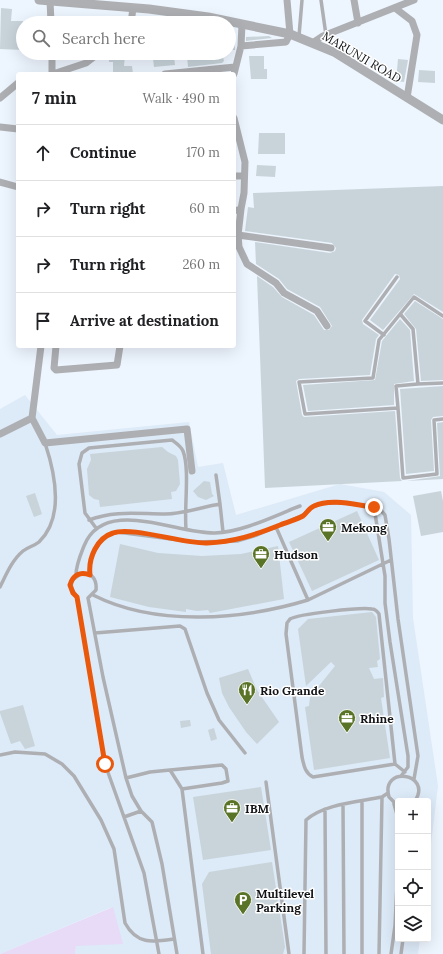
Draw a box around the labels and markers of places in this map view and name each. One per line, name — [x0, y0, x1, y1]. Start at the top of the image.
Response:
office icon: Mekong — [318, 517, 338, 542]
place label: Mekong — [341, 520, 388, 535]
office icon: Hudson — [251, 544, 271, 569]
place label: Hudson — [274, 547, 319, 562]
restaurant icon: Rio Grande — [237, 680, 257, 705]
place label: Rio Grande — [260, 683, 325, 698]
office icon: Rhine — [337, 708, 357, 733]
place label: Rhine — [360, 711, 394, 726]
office icon: IBM — [222, 798, 242, 823]
place label: IBM — [245, 801, 269, 816]
place label: Multilevel Parking — [256, 886, 314, 915]
parking icon: Multilevel Parking — [233, 890, 253, 915]

